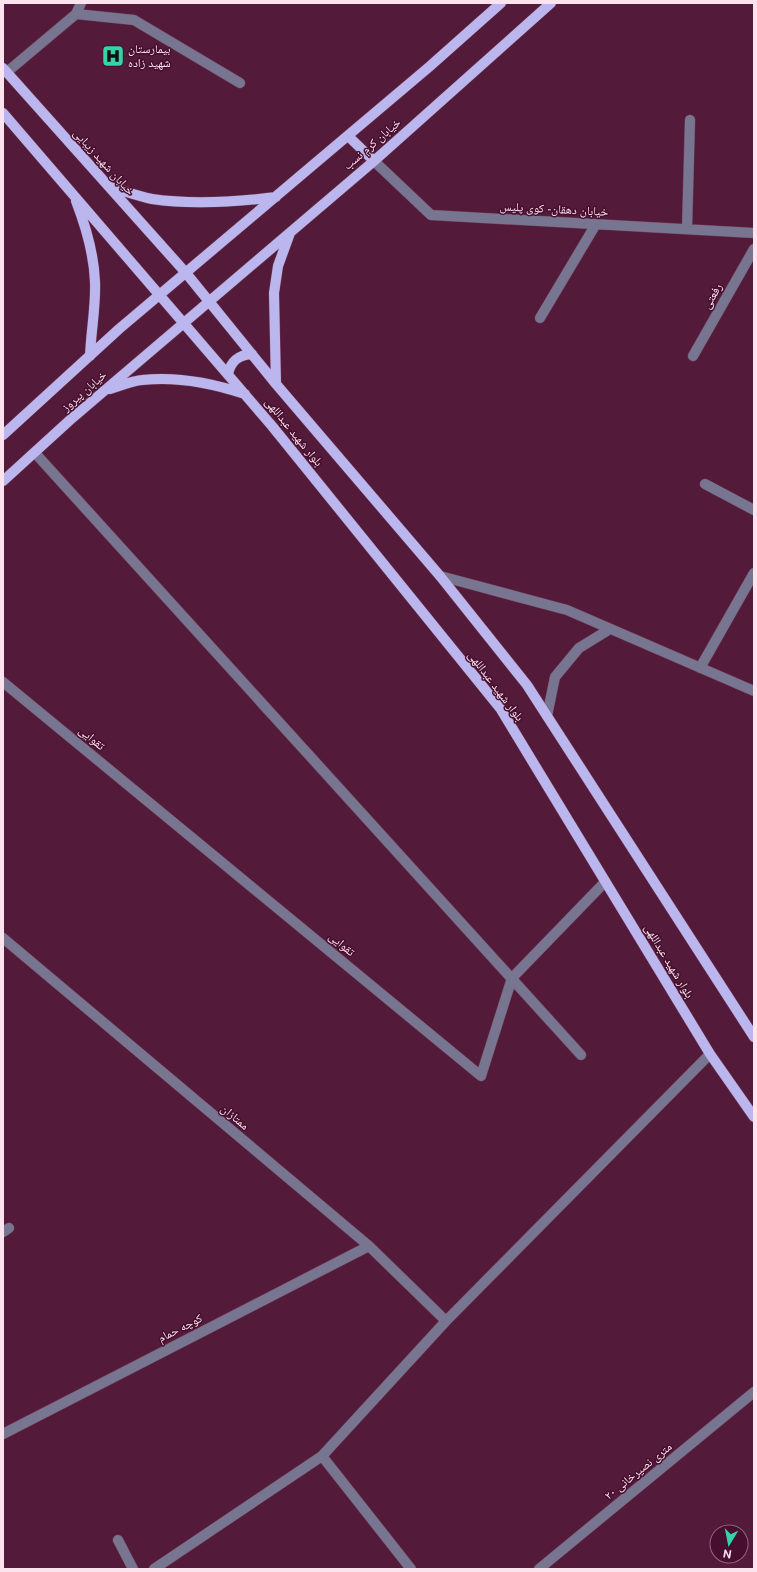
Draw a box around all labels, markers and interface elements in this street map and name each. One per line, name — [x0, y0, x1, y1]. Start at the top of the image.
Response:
place label: بیمارستان شهید زاده — [128, 42, 171, 70]
hospital icon: بیمارستان شهید زاده — [100, 43, 126, 69]
street label: خیابان کرم نسب — [341, 115, 404, 173]
street label: خیابان شهید زیبایی — [70, 126, 138, 199]
street label: خیابان دهقان - کوی پلیس — [499, 199, 609, 219]
street label: رفعتی — [699, 280, 725, 311]
street label: خیابان پیروز — [58, 368, 110, 415]
street label: بلوار شهید عبداللهی — [262, 395, 326, 469]
street label: بلوار شهید عبداللهی — [465, 648, 527, 724]
street label: تقوایی — [76, 723, 108, 753]
street label: بلوار شهید عبداللهی — [641, 921, 697, 1001]
street label: تقوایی — [326, 929, 358, 959]
street label: ممتازان — [218, 1101, 252, 1133]
street label: کوچه حمام — [155, 1311, 205, 1346]
street label: ۲۰ متری نصیرخانی — [601, 1440, 675, 1503]
north arrow — [709, 1524, 749, 1564]
text: N — [722, 1547, 733, 1561]

